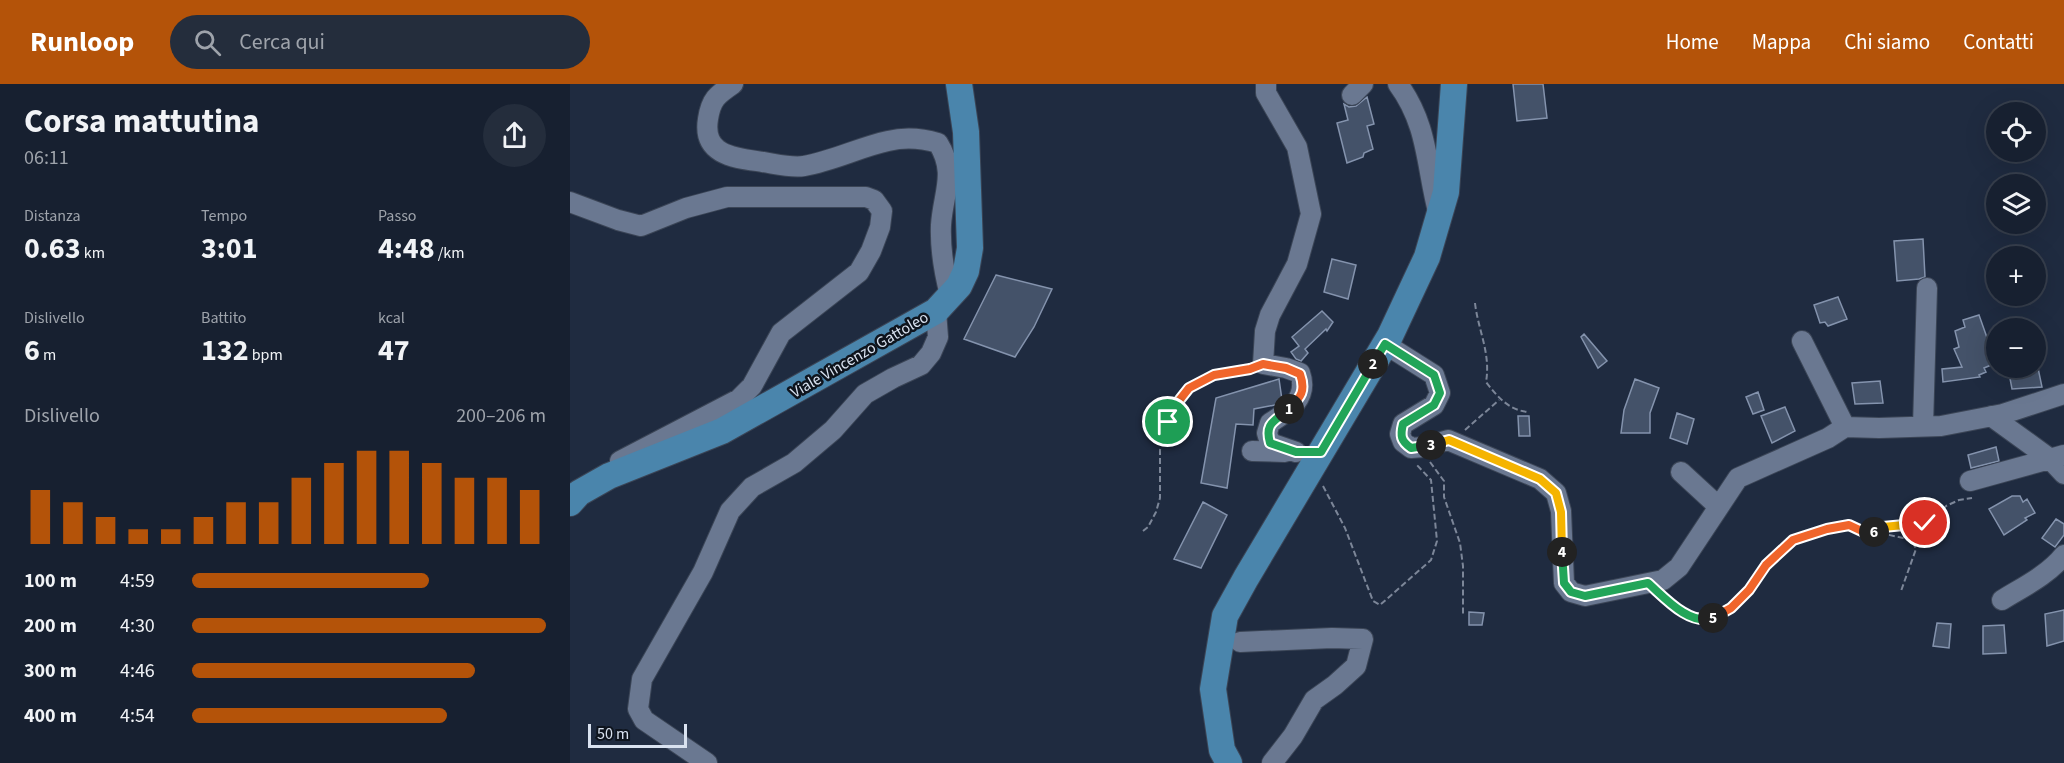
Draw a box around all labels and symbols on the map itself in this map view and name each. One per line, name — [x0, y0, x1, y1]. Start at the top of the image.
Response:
street label: Viale Vincenzo Gattoleo — [786, 306, 933, 403]
pin: 2 — [1358, 349, 1388, 379]
pin: 1 — [1274, 394, 1304, 424]
pin — [1142, 396, 1193, 447]
pin: 3 — [1416, 430, 1446, 460]
pin — [1899, 497, 1950, 548]
pin: 6 — [1859, 517, 1889, 547]
pin: 4 — [1547, 537, 1577, 567]
pin: 5 — [1698, 603, 1728, 633]
scale bar — [588, 721, 687, 748]

